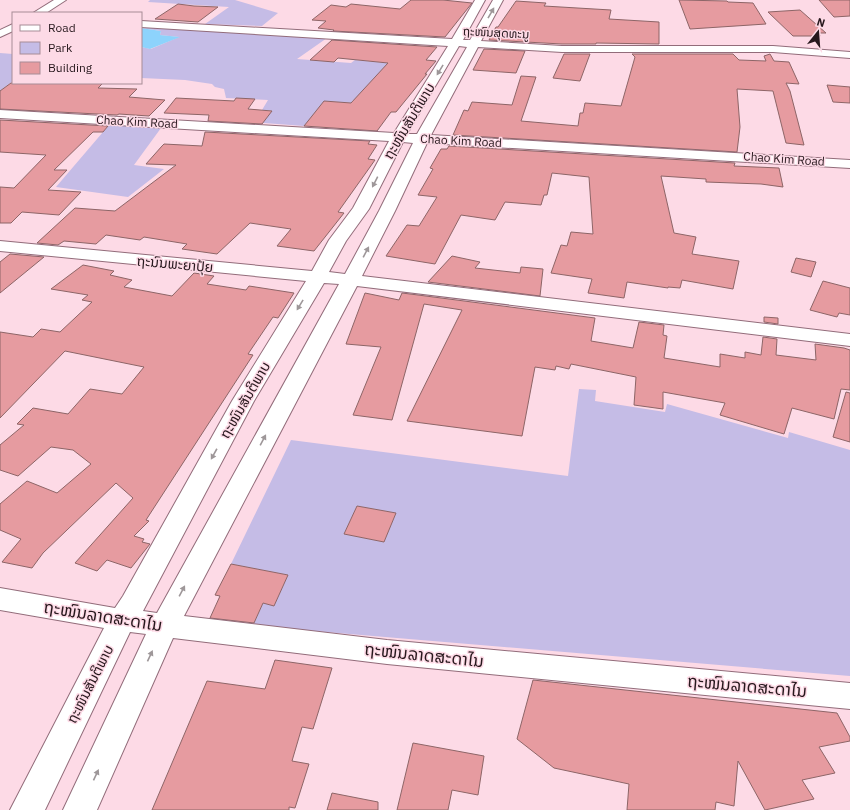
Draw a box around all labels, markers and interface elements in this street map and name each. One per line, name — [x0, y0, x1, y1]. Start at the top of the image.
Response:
one-way arrow — [487, 7, 494, 19]
legend — [12, 12, 142, 84]
north arrow — [798, 12, 838, 52]
text: N — [815, 15, 827, 30]
text: Road — [48, 20, 76, 35]
street label: ຖະໜົນສຸດທະນູ — [462, 23, 530, 43]
text: Park — [48, 40, 73, 55]
text: Building — [48, 60, 93, 75]
one-way arrow — [436, 64, 443, 76]
street label: ຖະໜົນສັນຕິພາບ — [379, 80, 439, 162]
street label: Chao Kim Road — [96, 112, 178, 131]
street label: Chao Kim Road — [420, 131, 502, 150]
street label: Chao Kim Road — [743, 148, 825, 169]
one-way arrow — [371, 177, 378, 188]
one-way arrow — [363, 246, 369, 258]
street label: ຖະນົນພະຍາປຸ້ຍ — [136, 252, 214, 276]
one-way arrow — [297, 299, 304, 311]
street label: ຖະໜົນສັນຕິພາບ — [216, 358, 274, 442]
one-way arrow — [260, 434, 267, 446]
one-way arrow — [210, 448, 217, 460]
one-way arrow — [179, 586, 185, 597]
street label: ຖະໜົນລາດສະດາໄນ — [42, 596, 164, 636]
street label: ຖະໜົນລາດສະດາໄນ — [363, 638, 485, 672]
street label: ຖະໜົນສັນຕິພາບ — [62, 642, 118, 726]
one-way arrow — [147, 651, 153, 662]
street label: ຖະໜົນລາດສະດາໄນ — [686, 670, 808, 702]
one-way arrow — [93, 769, 99, 780]

